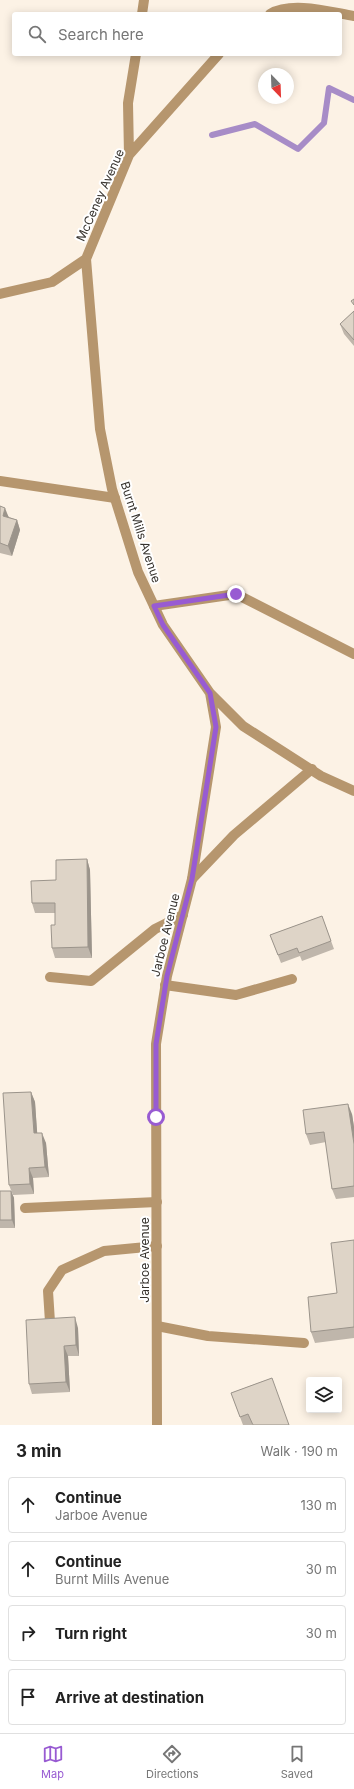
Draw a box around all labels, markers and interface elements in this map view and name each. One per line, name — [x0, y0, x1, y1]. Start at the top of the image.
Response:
search box — [12, 12, 342, 56]
icon: search — [26, 23, 48, 45]
text: Search here — [58, 25, 144, 44]
north arrow — [258, 68, 294, 104]
street label: McCeney Avenue — [73, 146, 127, 244]
street label: Burnt Mills Avenue — [118, 480, 164, 584]
route end — [227, 585, 245, 603]
street label: Jarboe Avenue — [147, 892, 183, 978]
route start — [147, 1108, 165, 1126]
street label: Jarboe Avenue — [137, 1217, 152, 1303]
map controls — [306, 1377, 342, 1413]
button: layers — [306, 1377, 342, 1413]
text: 3 min — [16, 1441, 62, 1461]
text: Walk · 190 m — [261, 1443, 338, 1459]
text: Continue — [55, 1488, 122, 1507]
icon: ahead — [17, 1494, 39, 1516]
text: 130 m — [300, 1497, 337, 1513]
text: Jarboe Avenue — [55, 1507, 147, 1523]
text: Continue — [55, 1552, 122, 1571]
icon: ahead — [17, 1558, 39, 1580]
text: 30 m — [306, 1561, 337, 1577]
text: Burnt Mills Avenue — [55, 1571, 169, 1587]
icon: right — [17, 1622, 39, 1644]
text: Turn right — [55, 1624, 127, 1643]
text: 30 m — [306, 1625, 337, 1641]
icon: arrive — [17, 1686, 39, 1708]
text: Arrive at destination — [55, 1688, 204, 1707]
tab: Map — [41, 1743, 64, 1781]
tab: Directions — [146, 1743, 199, 1781]
tab: Saved — [281, 1743, 313, 1781]

